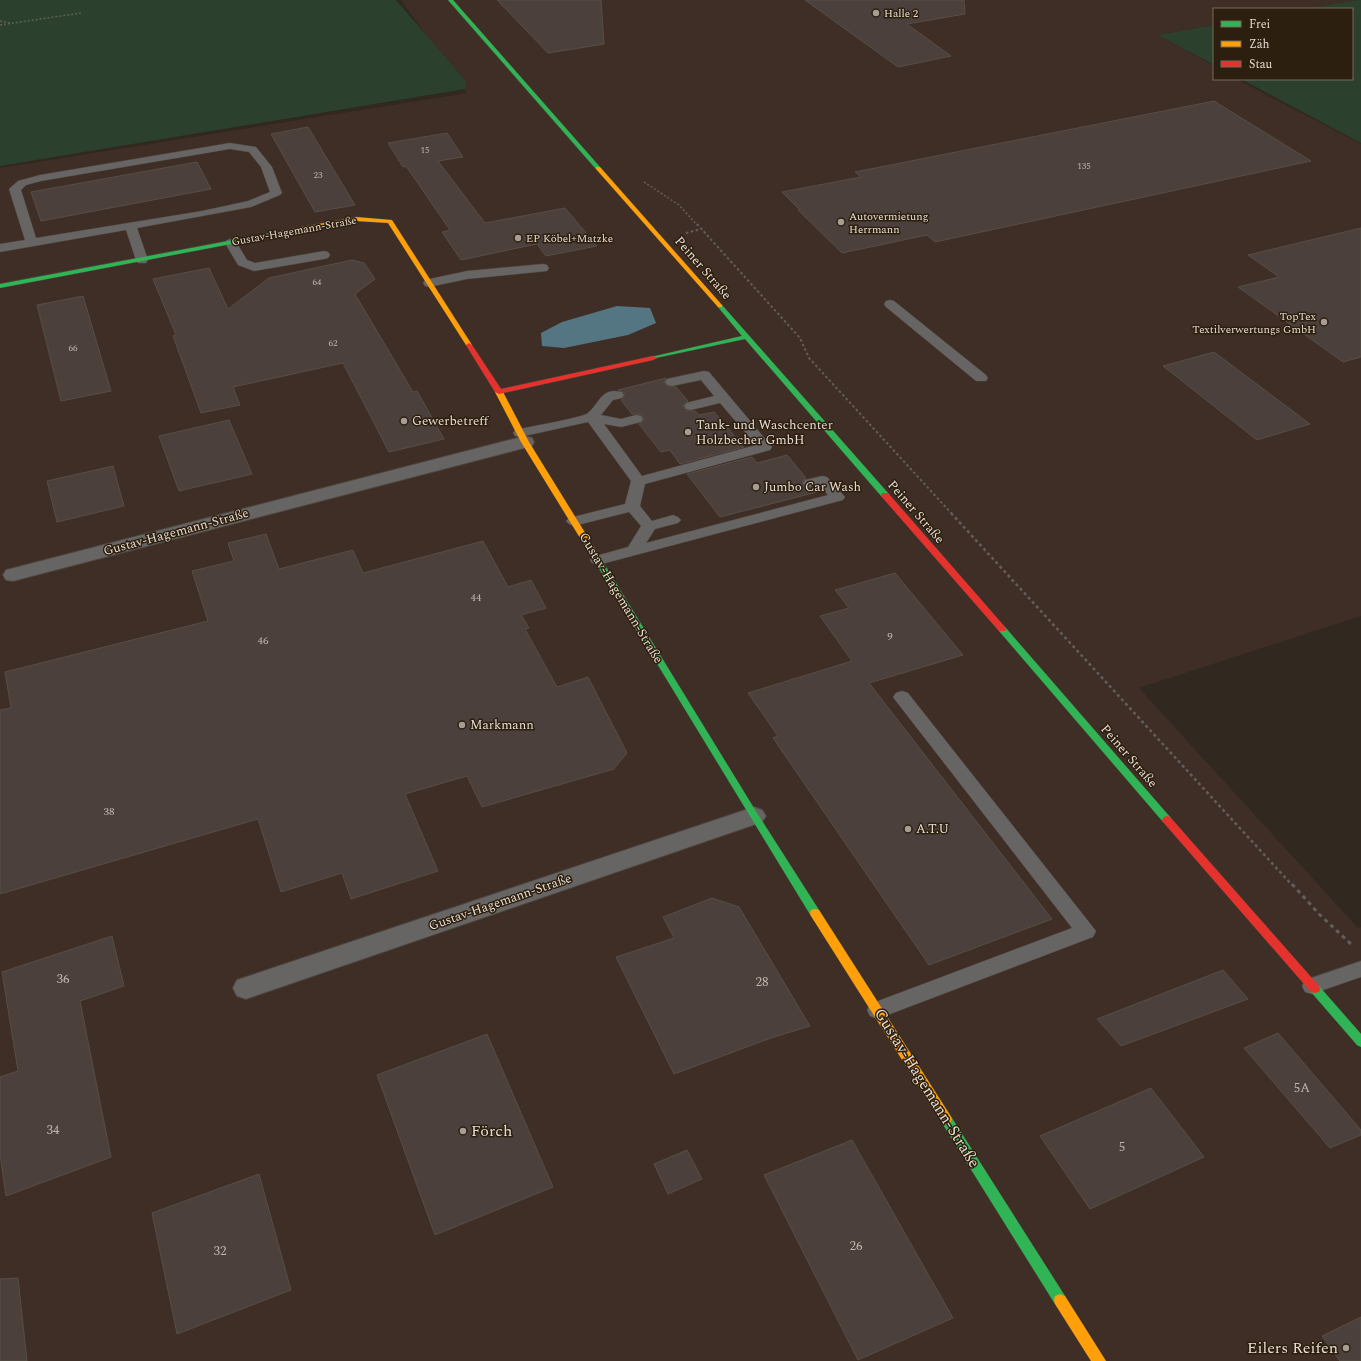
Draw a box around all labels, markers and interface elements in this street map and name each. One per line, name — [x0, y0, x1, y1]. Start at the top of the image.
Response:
place label: Halle 2 — [884, 5, 919, 22]
marker: Halle 2 — [871, 8, 881, 18]
legend — [1213, 8, 1353, 80]
text: Frei — [1249, 15, 1271, 34]
text: Zäh — [1249, 35, 1270, 54]
text: Stau — [1249, 55, 1273, 74]
house number: 15 — [420, 143, 430, 157]
house number: 135 — [1077, 159, 1091, 173]
house number: 23 — [313, 168, 323, 182]
place label: Autovermietung Herrmann — [849, 208, 929, 238]
street label: Gustav-Hagemann-Straße — [230, 212, 358, 250]
marker: Autovermietung Herrmann — [836, 217, 846, 227]
place label: EP Köbel+Matzke — [526, 230, 613, 247]
street label: Peiner Straße — [670, 232, 736, 304]
marker: EP Köbel+Matzke — [513, 233, 523, 243]
house number: 64 — [312, 275, 322, 289]
place label: TopTex Textilverwertungs GmbH — [1192, 308, 1317, 338]
marker: TopTex Textilverwertungs GmbH — [1319, 317, 1329, 327]
house number: 62 — [328, 336, 338, 350]
house number: 66 — [68, 341, 78, 355]
place label: Gewerbetreff — [412, 411, 489, 431]
place label: Tank- und Waschcenter Holzbecher GmbH — [696, 415, 833, 450]
marker: Gewerbetreff — [399, 416, 409, 426]
marker: Tank- und Waschcenter Holzbecher GmbH — [683, 427, 693, 437]
street label: Peiner Straße — [883, 476, 949, 548]
place label: Jumbo Car Wash — [764, 477, 862, 497]
marker: Jumbo Car Wash — [751, 482, 761, 492]
street label: Gustav-Hagemann-Straße — [101, 503, 251, 561]
street label: Gustav-Hagemann-Straße — [574, 529, 668, 667]
house number: 44 — [471, 589, 482, 606]
house number: 9 — [887, 628, 893, 645]
house number: 46 — [258, 632, 269, 649]
place label: Markmann — [470, 715, 534, 735]
marker: Markmann — [457, 720, 467, 730]
street label: Peiner Straße — [1096, 720, 1162, 792]
house number: 38 — [104, 803, 115, 820]
place label: A.T.U — [916, 819, 949, 839]
marker: A.T.U — [903, 824, 913, 834]
street label: Gustav-Hagemann-Straße — [426, 868, 574, 936]
house number: 36 — [57, 969, 70, 989]
house number: 28 — [756, 972, 769, 992]
street label: Gustav-Hagemann-Straße — [868, 1003, 986, 1173]
house number: 5A — [1294, 1078, 1310, 1098]
place label: Förch — [471, 1119, 512, 1143]
house number: 34 — [47, 1120, 60, 1140]
marker: Förch — [458, 1126, 468, 1136]
house number: 5 — [1119, 1137, 1125, 1157]
house number: 26 — [850, 1236, 863, 1256]
house number: 32 — [214, 1241, 227, 1261]
place label: Eilers Reifen — [1247, 1336, 1338, 1360]
marker: Eilers Reifen — [1341, 1343, 1351, 1353]

